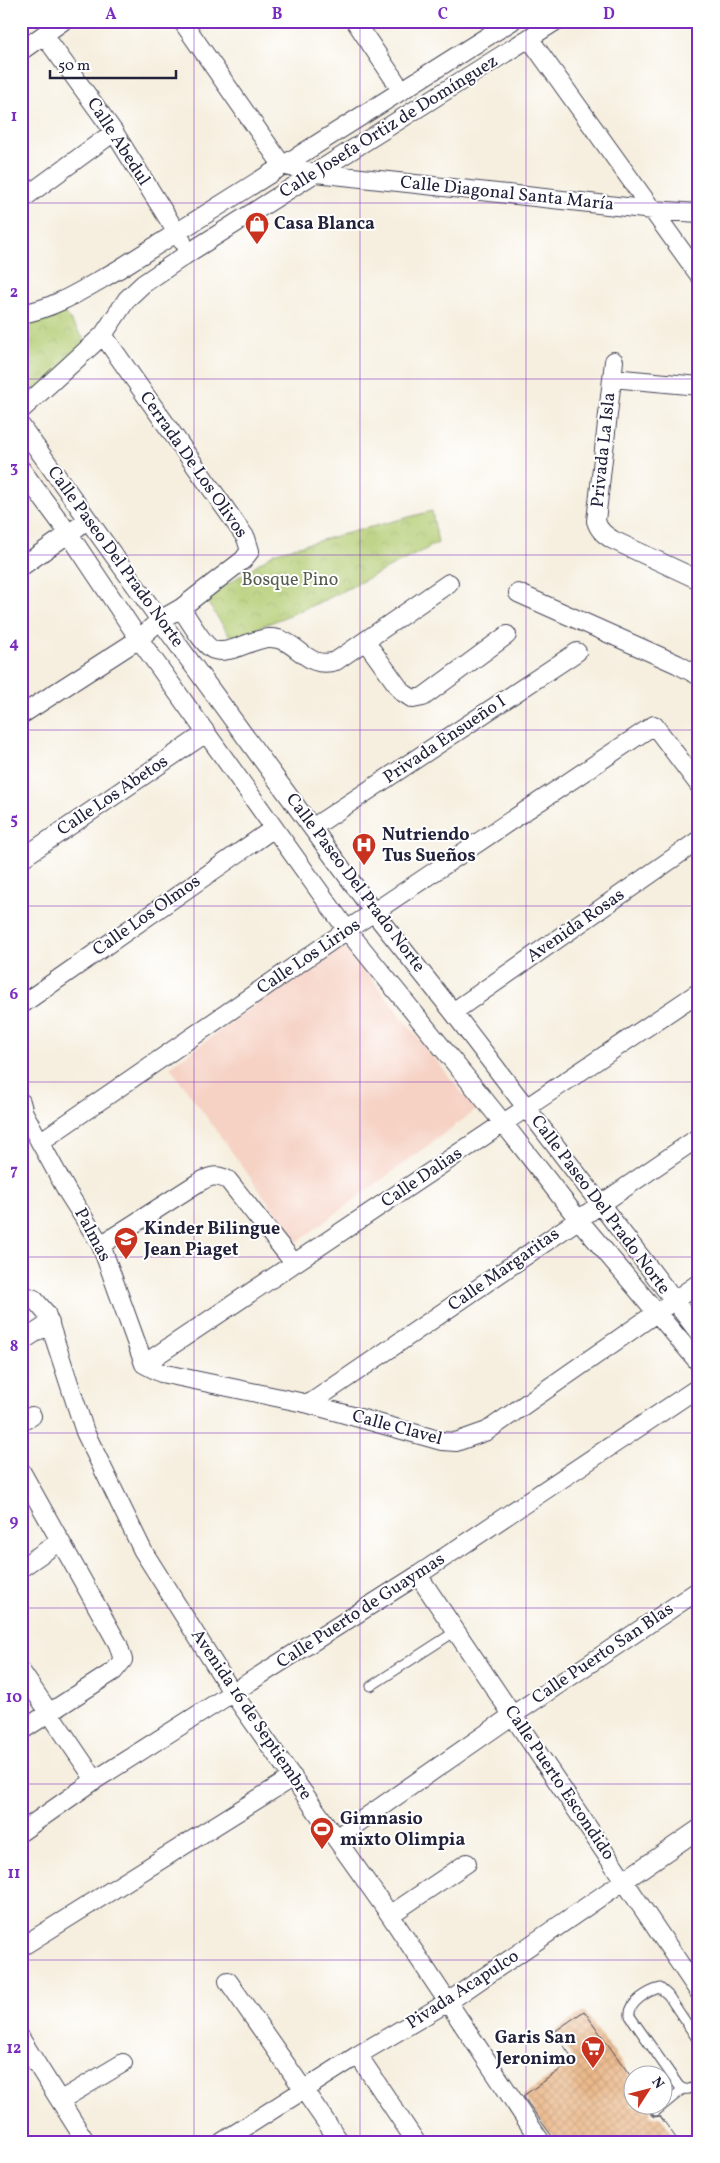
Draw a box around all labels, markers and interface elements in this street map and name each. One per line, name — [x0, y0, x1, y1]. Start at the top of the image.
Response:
text: A — [105, 4, 117, 26]
text: B — [272, 4, 283, 26]
text: C — [438, 4, 448, 26]
text: D — [603, 4, 615, 26]
scale bar — [50, 48, 176, 80]
street label: Calle Josefa Ortiz de Domínguez — [275, 49, 503, 205]
text: 50 m — [58, 56, 90, 77]
street label: Calle Abedul — [80, 93, 156, 191]
text: 1 — [11, 106, 17, 128]
street label: Calle Diagonal Santa María — [399, 170, 615, 218]
shop icon: Casa Blanca — [244, 211, 270, 245]
place label: Casa Blanca — [274, 212, 375, 237]
text: 2 — [10, 282, 18, 304]
street label: Cerrada De Los Olivos — [133, 387, 253, 543]
street label: Privada La Isla — [586, 391, 622, 509]
text: 3 — [10, 457, 18, 479]
street label: Calle Paseo Del Prado Norte — [41, 461, 189, 653]
park label: Bosque Pino — [242, 568, 338, 593]
text: 4 — [9, 633, 19, 655]
street label: Privada Ensueño I — [379, 690, 511, 790]
street label: Calle Los Abetos — [53, 750, 173, 842]
street label: Calle Paseo Del Prado Norte — [279, 788, 431, 978]
text: 5 — [10, 809, 18, 831]
place label: Nutriendo Tus Sueños — [382, 823, 476, 869]
hospital icon: Nutriendo Tus Sueños — [351, 832, 377, 866]
street label: Calle Los Olmos — [88, 870, 206, 962]
street label: Avenida Rosas — [522, 883, 630, 969]
street label: Calle Los Lirios — [252, 913, 366, 1001]
text: 6 — [10, 984, 19, 1006]
street label: Calle Paseo Del Prado Norte — [524, 1110, 676, 1300]
street label: Calle Dalias — [376, 1142, 468, 1214]
text: 7 — [10, 1160, 18, 1182]
street label: Palmas — [67, 1204, 117, 1266]
place label: Kinder Bilingue Jean Piaget — [143, 1217, 280, 1263]
street label: Calle Margaritas — [443, 1222, 565, 1318]
school or university icon: Kinder Bilingue Jean Piaget — [113, 1226, 139, 1260]
text: 8 — [10, 1336, 18, 1358]
street label: Calle Clavel — [349, 1404, 445, 1452]
text: 9 — [10, 1511, 19, 1533]
street label: Calle Puerto de Guaymas — [272, 1547, 450, 1675]
street label: Calle Puerto San Blas — [527, 1597, 679, 1711]
street label: Avenida 16 de Septiembre — [184, 1625, 318, 1805]
text: 10 — [6, 1687, 22, 1709]
street label: Calle Puerto Escondido — [498, 1701, 620, 1865]
place label: Gimnasio mixto Olimpia — [340, 1807, 465, 1853]
sports icon: Gimnasio mixto Olimpia — [309, 1816, 335, 1850]
text: 11 — [8, 1863, 20, 1885]
street label: Pivada Acapulco — [402, 1944, 524, 2036]
place label: Garis San Jeronimo — [495, 2026, 576, 2072]
supermarket icon: Garis San Jeronimo — [580, 2035, 606, 2069]
text: 12 — [7, 2038, 21, 2060]
north arrow — [622, 2066, 672, 2116]
text: N — [647, 2074, 668, 2093]

